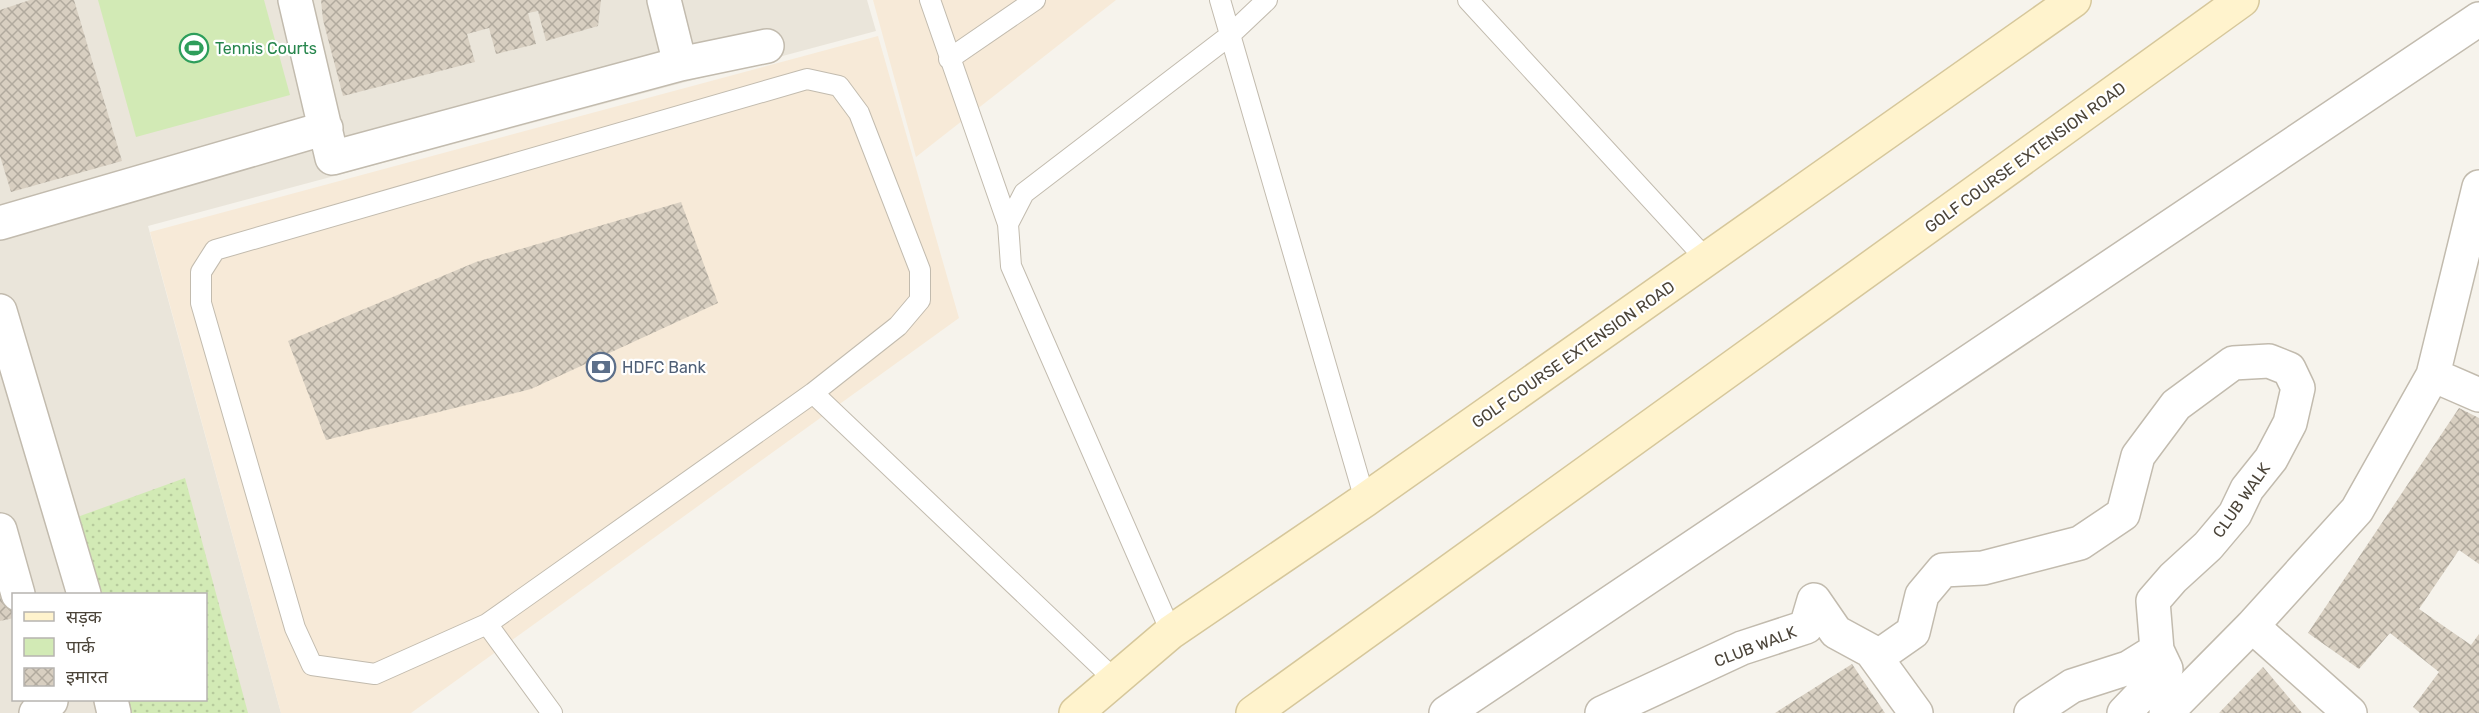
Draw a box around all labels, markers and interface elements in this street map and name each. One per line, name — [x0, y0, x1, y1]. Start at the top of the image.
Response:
sports icon: Tennis Courts — [178, 32, 210, 64]
place label: Tennis Courts — [215, 39, 317, 58]
street label: GOLF COURSE EXTENSION ROAD — [1921, 78, 2129, 237]
street label: GOLF COURSE EXTENSION ROAD — [1468, 277, 1678, 432]
bank icon: HDFC Bank — [585, 351, 617, 383]
place label: HDFC Bank — [622, 358, 707, 377]
street label: CLUB WALK — [2209, 459, 2274, 541]
legend — [12, 593, 207, 701]
text: सड़क — [66, 606, 103, 628]
street label: CLUB WALK — [1711, 622, 1799, 671]
text: पार्क — [66, 636, 96, 658]
text: इमारत — [66, 666, 109, 688]

